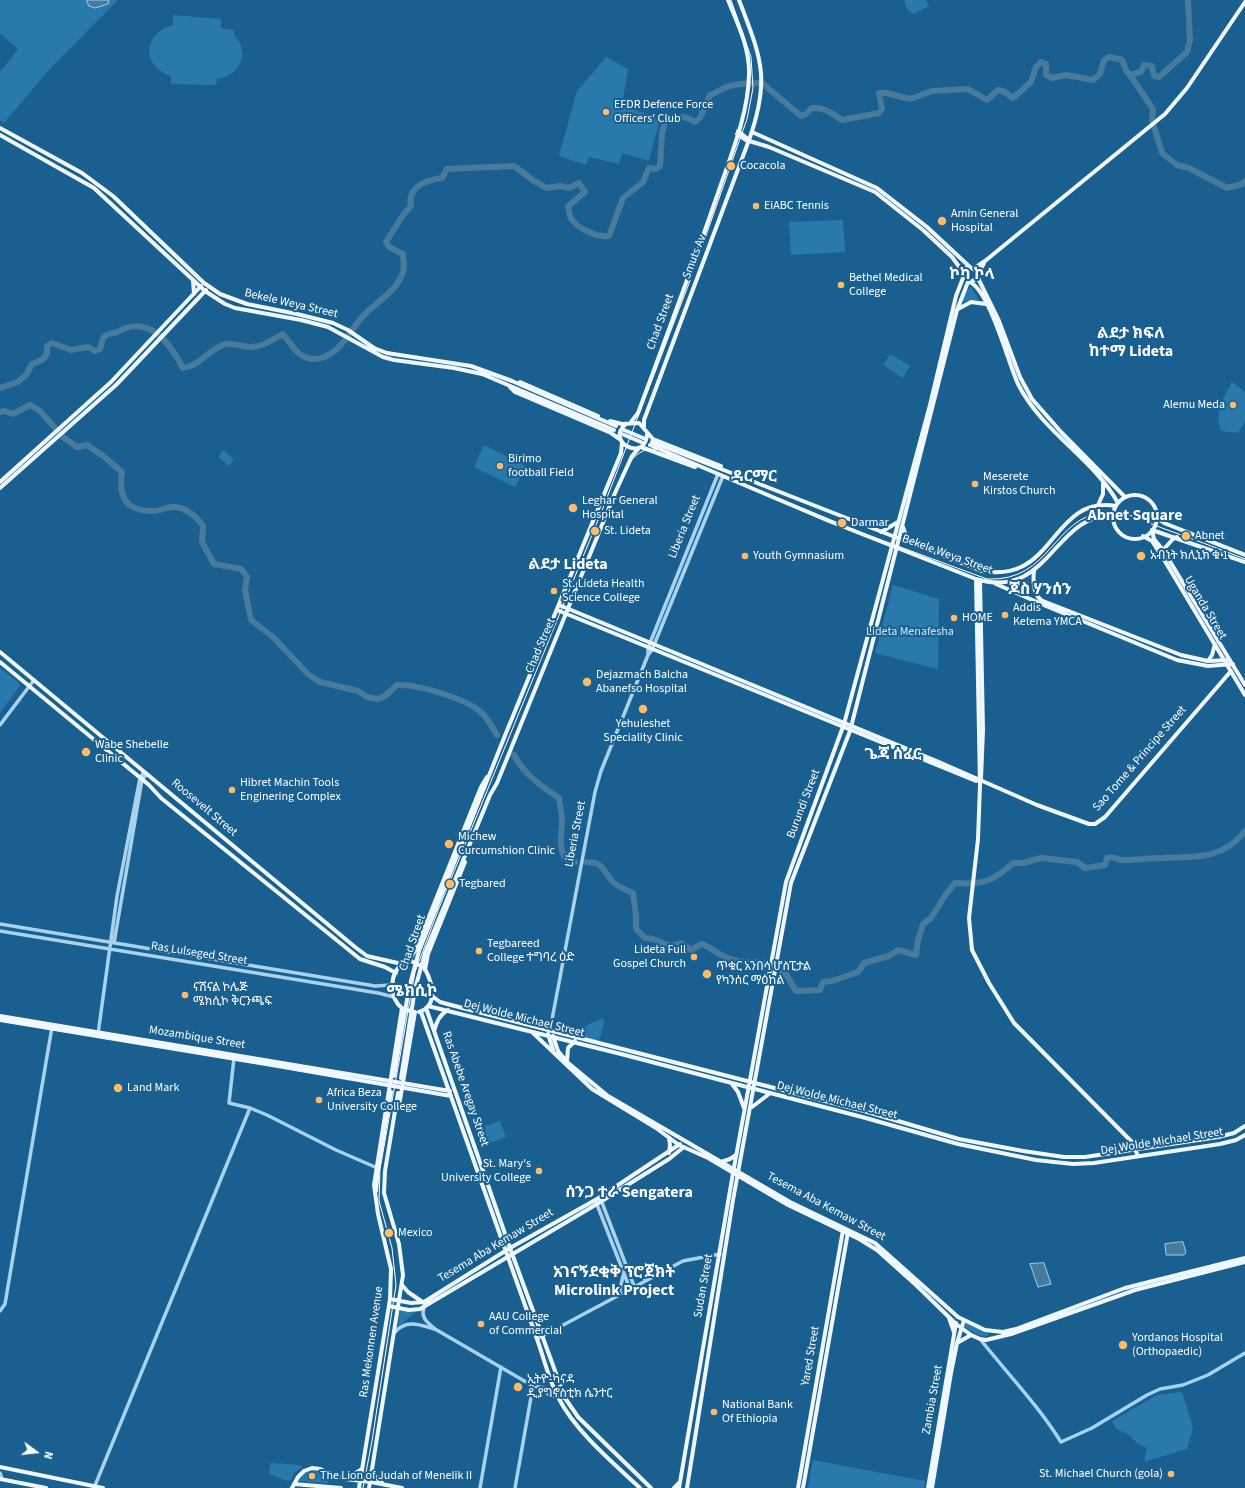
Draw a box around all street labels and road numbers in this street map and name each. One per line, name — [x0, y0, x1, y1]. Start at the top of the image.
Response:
street label: Smuts Av — [680, 233, 710, 281]
street label: Bekele Weya Street — [243, 286, 339, 322]
street label: Chad Street — [644, 292, 678, 352]
street label: Liberia Street — [666, 493, 704, 561]
street label: Bekele Weya Street — [900, 532, 994, 578]
street label: Uganda Street — [1180, 574, 1230, 642]
street label: Chad Street — [523, 616, 559, 676]
street label: Sao Tome & Principe Street — [1090, 703, 1190, 815]
street label: Burundi Street — [784, 767, 824, 841]
street label: Roosevelt Street — [168, 776, 240, 840]
street label: Liberia Street — [563, 800, 589, 868]
street label: Chad Street — [397, 913, 429, 973]
street label: Ras Lulseged Street — [150, 939, 248, 969]
street label: Dej Wolde Michael Street — [462, 997, 586, 1041]
street label: Mozambique Street — [148, 1023, 246, 1053]
street label: Ras Abebe Aregay Street — [439, 1030, 491, 1148]
street label: Dej Wolde Michael Street — [775, 1079, 899, 1123]
street label: Dej Wolde Michael Street — [1100, 1125, 1224, 1159]
street label: Tesema Aba Kemaw Street — [764, 1170, 888, 1244]
street label: Tesema Aba Kemaw Street — [436, 1206, 556, 1286]
street label: Sudan Street — [691, 1253, 717, 1319]
street label: Ras Mekonnen Avenue — [357, 1285, 387, 1399]
street label: Yared Street — [799, 1325, 823, 1387]
street label: Zambia Street — [920, 1364, 946, 1436]

